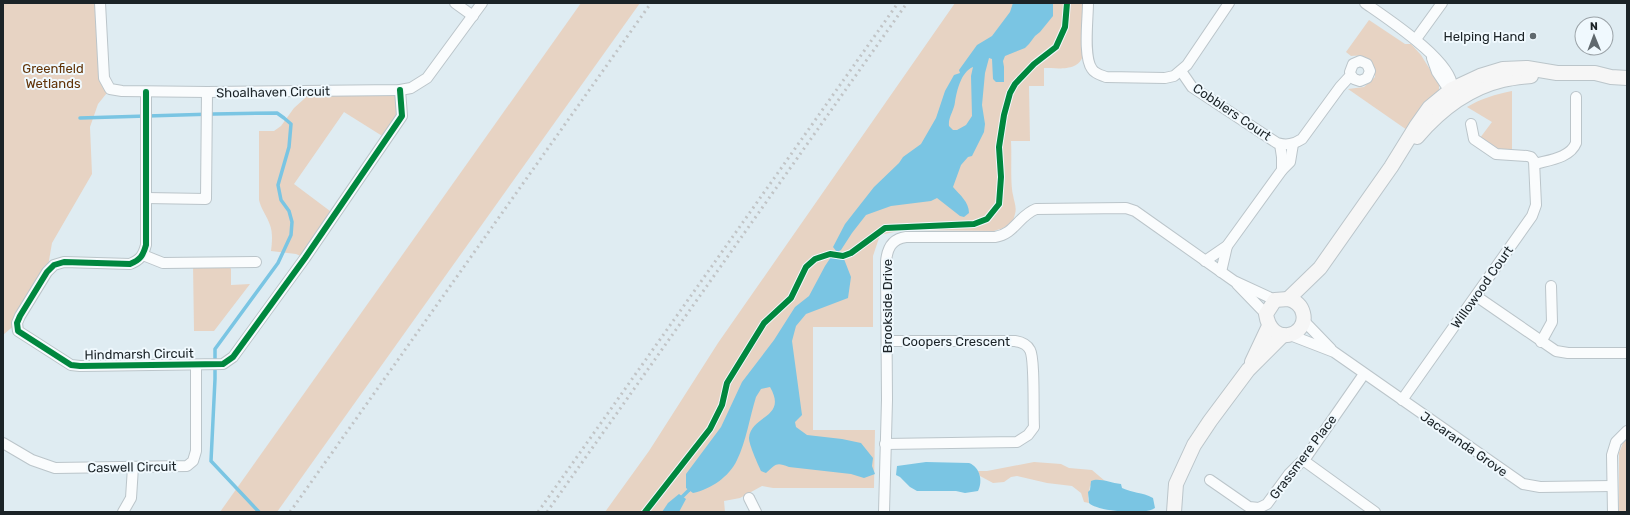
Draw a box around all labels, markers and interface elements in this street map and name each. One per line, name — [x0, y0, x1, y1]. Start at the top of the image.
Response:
north arrow — [1574, 16, 1614, 56]
text: N — [1590, 20, 1598, 33]
place label: Helping Hand — [1443, 29, 1525, 45]
marker: Helping Hand — [1528, 31, 1538, 41]
park label: Greenfield Wetlands — [22, 61, 84, 91]
street label: Cobblers Court — [1190, 80, 1274, 144]
street label: Shoalhaven Circuit — [216, 84, 330, 100]
street label: Willowood Court — [1448, 243, 1516, 331]
street label: Brookside Drive — [880, 259, 895, 353]
street label: Coopers Crescent — [902, 334, 1010, 349]
street label: Hindmarsh Circuit — [84, 346, 194, 362]
street label: Jacaranda Grove — [1418, 408, 1510, 480]
street label: Grassmere Place — [1267, 412, 1339, 502]
street label: Caswell Circuit — [87, 459, 177, 475]

